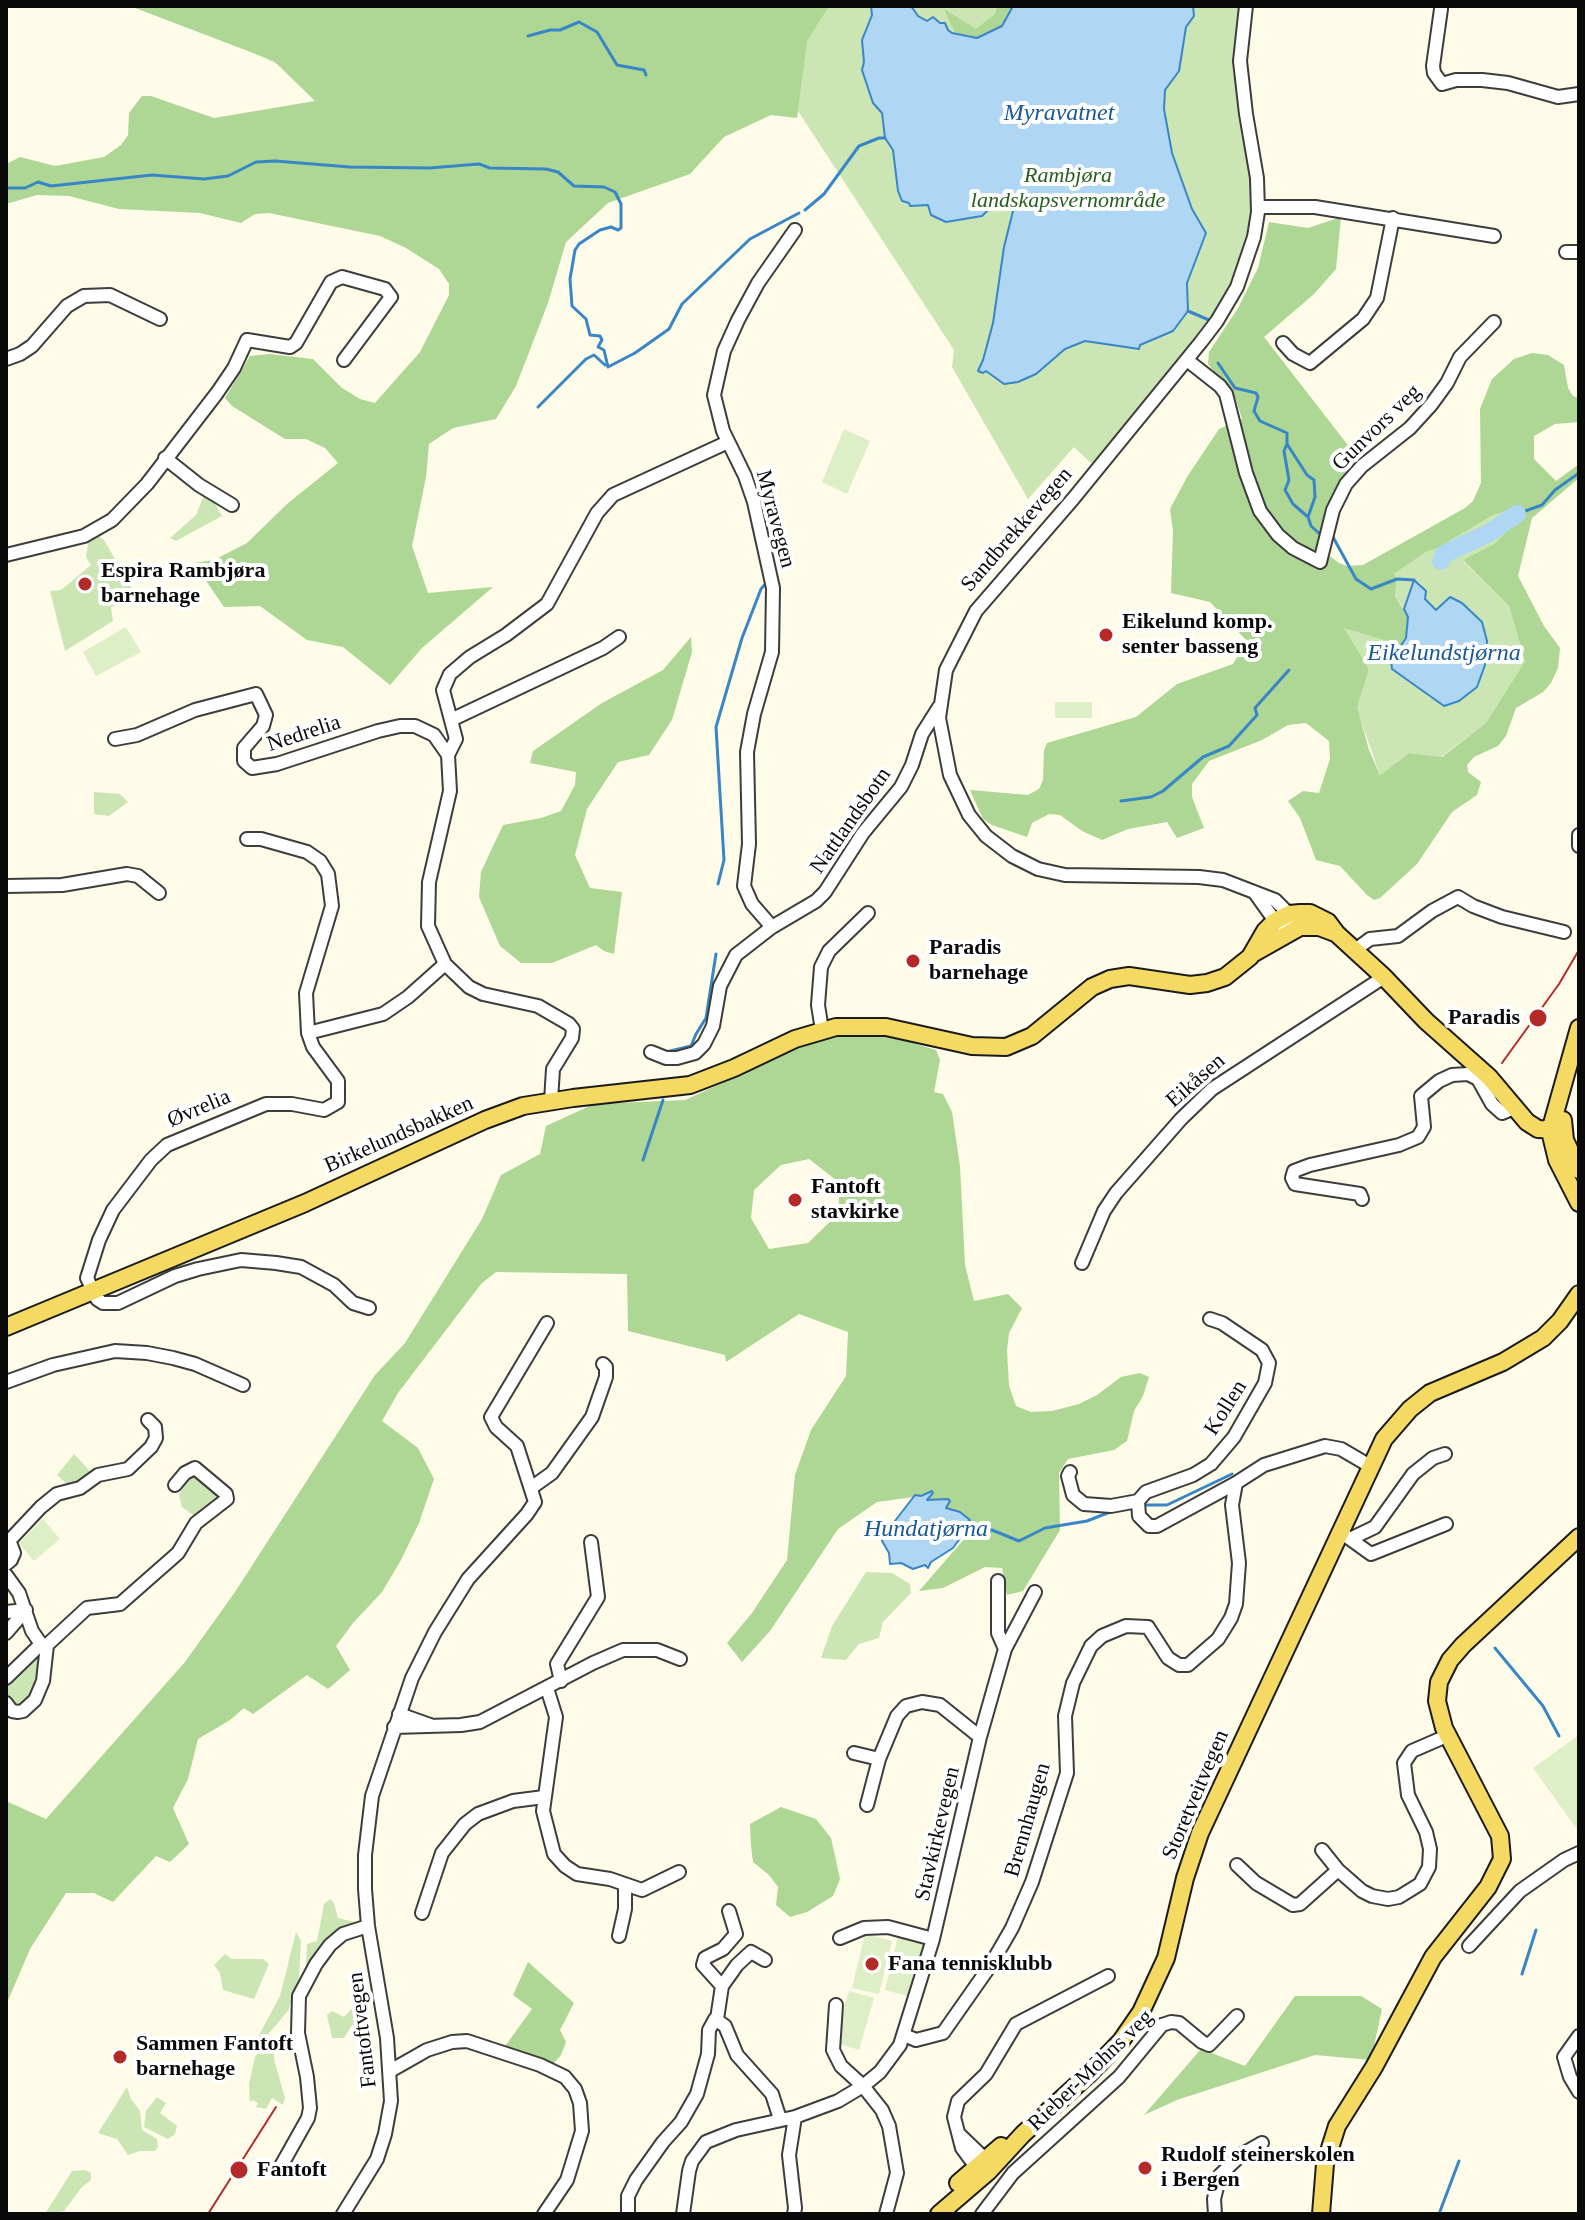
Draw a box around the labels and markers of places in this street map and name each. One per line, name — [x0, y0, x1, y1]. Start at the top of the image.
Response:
place label: Espira Rambjøra barnehage — [101, 558, 265, 610]
marker: Espira Rambjøra barnehage — [76, 575, 94, 593]
place label: Eikelund komp. senter basseng — [1122, 609, 1272, 660]
marker: Eikelund komp. senter basseng — [1097, 626, 1115, 644]
place label: Paradis barnehage — [929, 935, 1028, 986]
marker: Paradis barnehage — [904, 952, 922, 970]
place label: Paradis — [1448, 1005, 1520, 1031]
marker: Paradis — [1527, 1007, 1549, 1029]
place label: Fantoft stavkirke — [811, 1174, 899, 1226]
marker: Fantoft stavkirke — [786, 1191, 804, 1209]
place label: Fana tennisklubb — [888, 1951, 1052, 1977]
marker: Fana tennisklubb — [863, 1955, 881, 1973]
place label: Sammen Fantoft barnehage — [136, 2031, 293, 2082]
marker: Sammen Fantoft barnehage — [111, 2048, 129, 2066]
place label: Rudolf steinerskolen i Bergen — [1161, 2142, 1355, 2194]
place label: Fantoft — [257, 2157, 327, 2183]
marker: Fantoft — [228, 2159, 250, 2181]
marker: Rudolf steinerskolen i Bergen — [1136, 2159, 1154, 2177]

